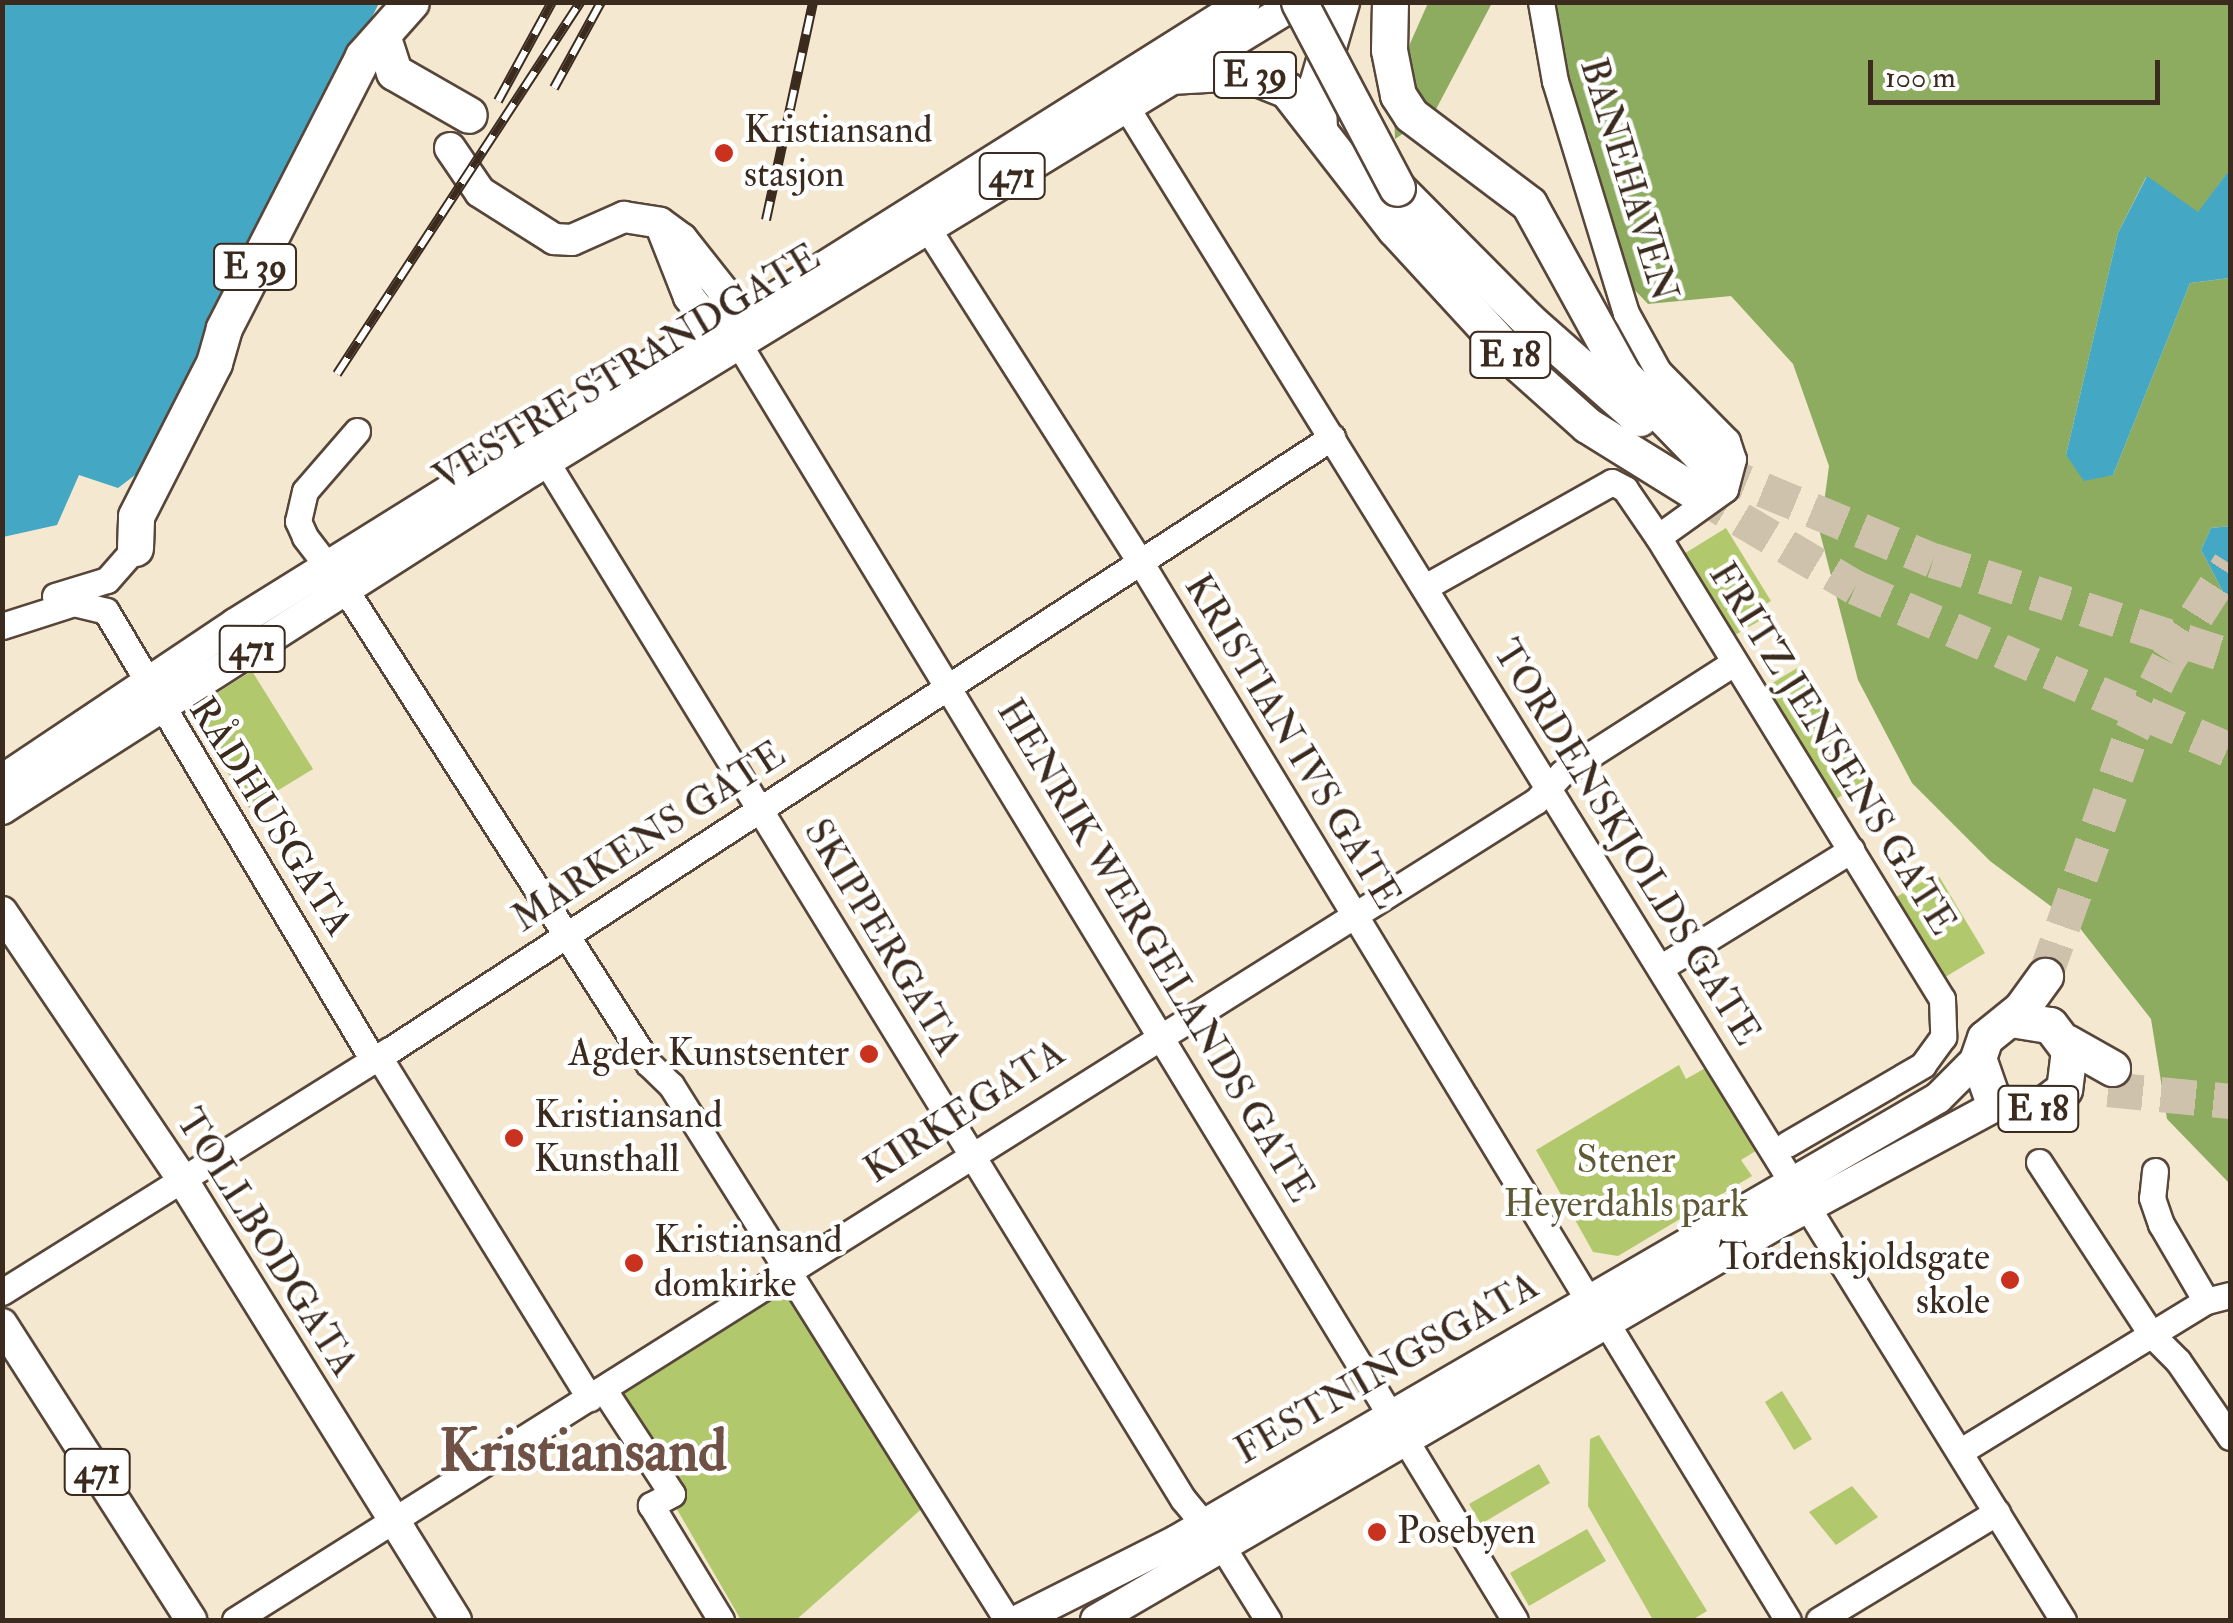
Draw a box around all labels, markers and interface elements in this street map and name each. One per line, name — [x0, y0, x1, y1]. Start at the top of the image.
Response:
scale bar — [1873, 40, 2166, 102]
road number: E 39 — [1212, 45, 1298, 105]
street label: BANEHAVEN — [1569, 53, 1687, 307]
text: 100 m — [1885, 59, 1956, 96]
place label: Kristiansand stasjon — [744, 108, 932, 198]
marker: Kristiansand stasjon — [713, 142, 735, 164]
road number: 471 — [977, 146, 1047, 206]
street label: VESTRE STRANDGATE — [426, 235, 828, 501]
road number: E 39 — [212, 237, 298, 297]
road number: E 18 — [1468, 325, 1552, 385]
street label: FRITZ JENSENS GATE — [1699, 555, 1965, 943]
street label: KRISTIAN IVS GATE — [1174, 567, 1410, 917]
road number: 471 — [217, 619, 287, 679]
street label: TORDENSKJOLDS GATE — [1482, 632, 1770, 1054]
street label: RÅDHUSGATA — [179, 690, 361, 944]
street label: HENRIK WERGELANDS GATE — [987, 691, 1323, 1211]
street label: MARKENS GATE — [504, 732, 794, 942]
street label: SKIPPERGATA — [794, 812, 970, 1064]
place label: Agder Kunstsenter — [568, 1031, 849, 1077]
street label: KIRKEGATA — [857, 1031, 1073, 1193]
marker: Agder Kunstsenter — [858, 1043, 880, 1065]
road number: E 18 — [1996, 1079, 2080, 1139]
place label: Kristiansand Kunsthall — [534, 1093, 722, 1182]
street label: TOLLBODGATA — [166, 1101, 366, 1385]
marker: Kristiansand Kunsthall — [503, 1127, 525, 1149]
park label: Stener Heyerdahls park — [1504, 1138, 1748, 1228]
place label: Kristiansand domkirke — [654, 1218, 842, 1308]
place label: Tordenskjoldsgate skole — [1719, 1235, 1990, 1324]
marker: Kristiansand domkirke — [623, 1252, 645, 1274]
street label: FESTNINGSGATA — [1227, 1264, 1547, 1474]
marker: Tordenskjoldsgate skole — [1999, 1269, 2021, 1291]
district label: Kristiansand — [439, 1417, 727, 1487]
road number: 471 — [62, 1442, 132, 1502]
place label: Posebyen — [1397, 1509, 1536, 1555]
marker: Posebyen — [1366, 1521, 1388, 1543]

